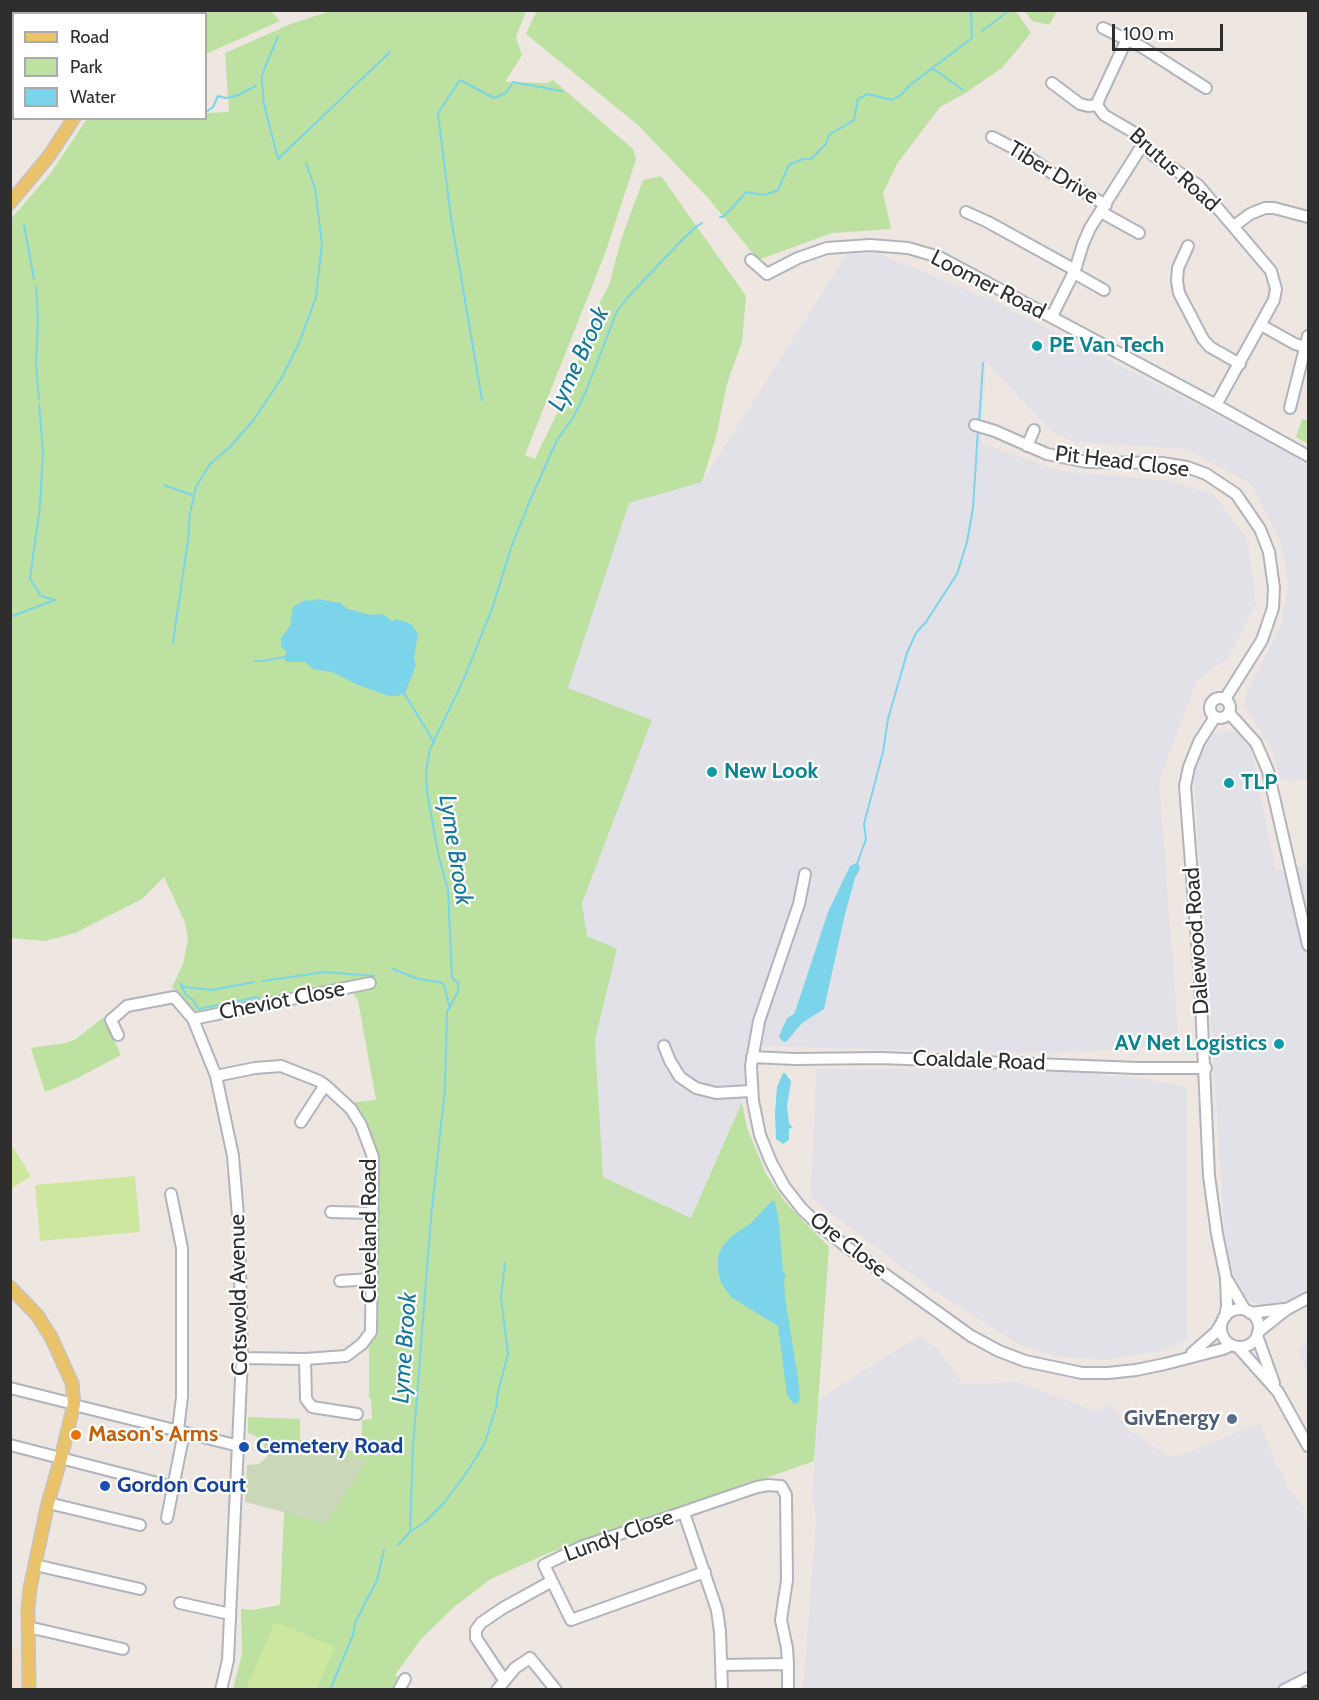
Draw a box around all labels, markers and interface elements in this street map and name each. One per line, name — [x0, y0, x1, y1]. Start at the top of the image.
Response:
legend — [12, 12, 207, 120]
scale bar — [1115, 12, 1226, 50]
text: 100 m — [1123, 23, 1174, 45]
text: Road — [70, 26, 109, 48]
text: Park — [70, 56, 102, 78]
text: Water — [70, 86, 116, 108]
street label: Brutus Road — [1123, 123, 1225, 217]
street label: Tiber Drive — [1003, 136, 1103, 210]
street label: Loomer Road — [926, 245, 1050, 325]
water label: Lyme Brook — [542, 302, 616, 416]
place label: PE Van Tech — [1049, 333, 1164, 359]
marker: PE Van Tech — [1030, 339, 1044, 353]
street label: Pit Head Close — [1053, 441, 1191, 483]
place label: New Look — [724, 759, 818, 785]
marker: New Look — [705, 765, 719, 779]
place label: TLP — [1241, 770, 1277, 796]
marker: TLP — [1222, 776, 1236, 790]
water label: Lyme Brook — [432, 793, 478, 907]
street label: Dalewood Road — [1179, 866, 1215, 1016]
street label: Cheviot Close — [217, 976, 347, 1026]
place label: AV Net Logistics — [1115, 1031, 1267, 1057]
marker: AV Net Logistics — [1272, 1037, 1286, 1051]
street label: Coaldale Road — [912, 1045, 1046, 1077]
street label: Cleveland Road — [357, 1159, 383, 1303]
street label: Ore Close — [804, 1207, 892, 1283]
street label: Cotswold Avenue — [224, 1214, 254, 1376]
water label: Lyme Brook — [387, 1291, 423, 1405]
place label: GivEnergy — [1124, 1406, 1220, 1432]
marker: GivEnergy — [1225, 1412, 1239, 1426]
place label: Mason's Arms — [88, 1422, 218, 1448]
marker: Mason's Arms — [69, 1428, 83, 1442]
place label: Cemetery Road — [256, 1434, 403, 1460]
marker: Cemetery Road — [237, 1440, 251, 1454]
place label: Gordon Court — [117, 1473, 246, 1499]
marker: Gordon Court — [98, 1479, 112, 1493]
street label: Lundy Close — [561, 1504, 677, 1568]

